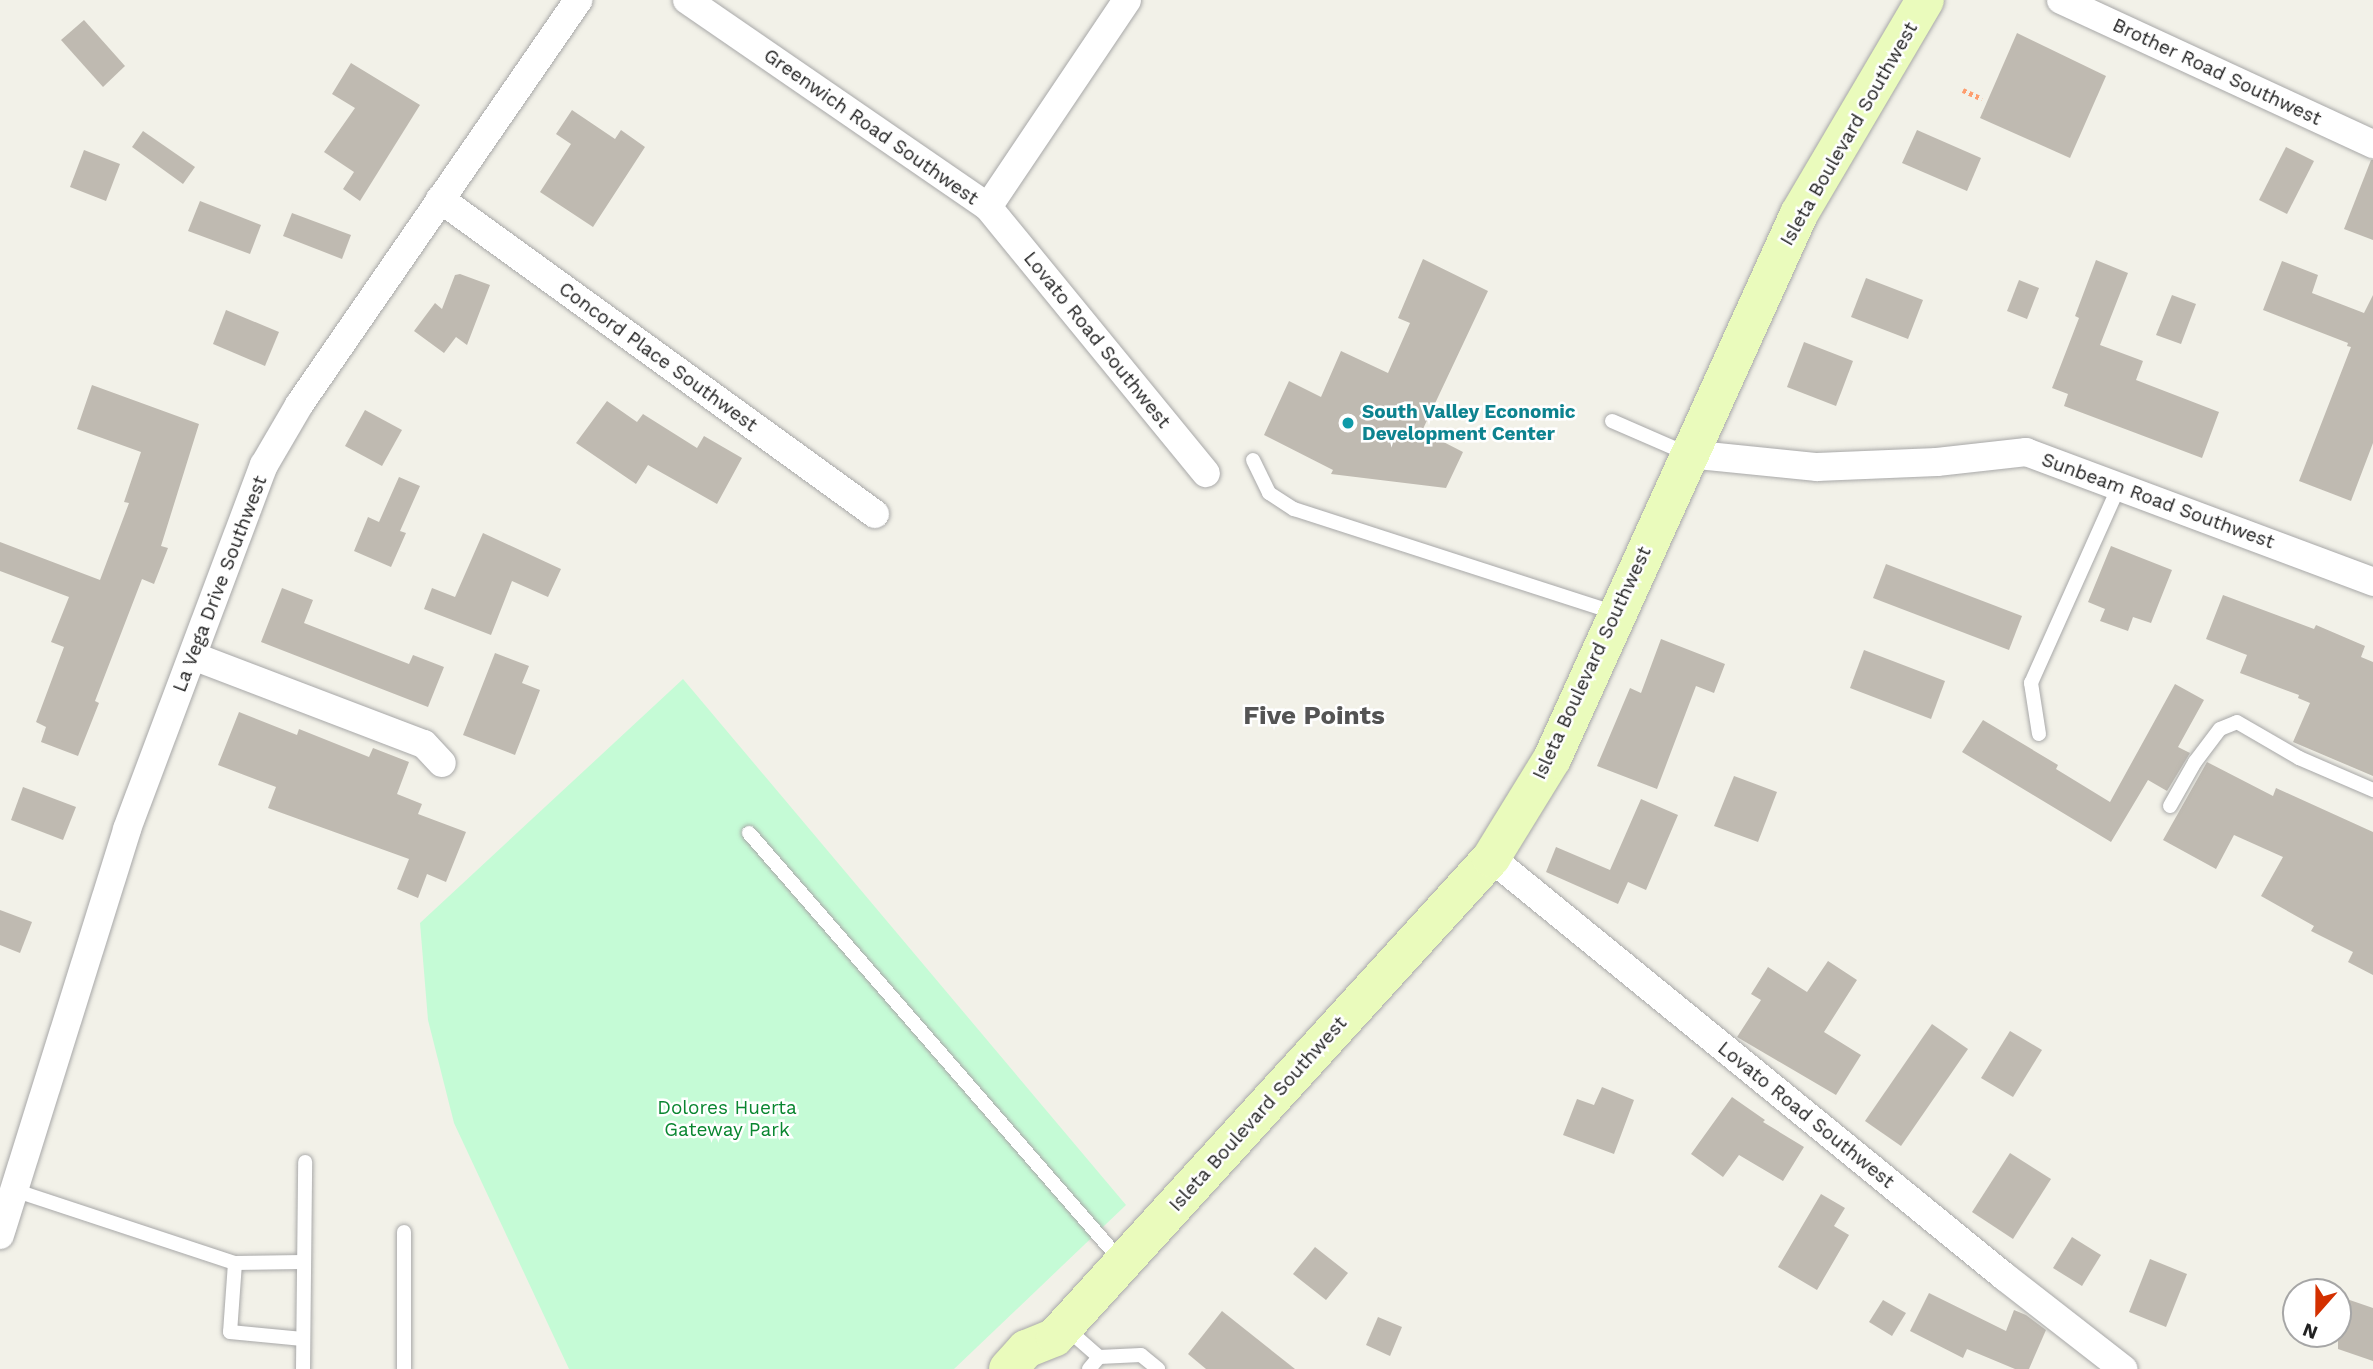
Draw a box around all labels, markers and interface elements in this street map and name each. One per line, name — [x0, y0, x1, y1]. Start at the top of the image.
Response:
street label: Brother Road Southwest — [2109, 13, 2325, 131]
street label: Isleta Boulevard Southwest — [1775, 18, 1923, 250]
street label: Greenwich Road Southwest — [759, 44, 983, 210]
street label: Lovato Road Southwest — [1019, 247, 1175, 433]
street label: Concord Place Southwest — [554, 277, 762, 437]
place label: South Valley Economic Development Center — [1362, 401, 1577, 445]
marker: South Valley Economic Development Center — [1340, 415, 1356, 431]
street label: Sunbeam Road Southwest — [2039, 448, 2277, 554]
street label: La Vega Drive Southwest — [168, 472, 272, 696]
street label: Isleta Boulevard Southwest — [1528, 543, 1656, 783]
district label: Five Points — [1243, 700, 1385, 732]
street label: Isleta Boulevard Southwest — [1164, 1012, 1352, 1216]
street label: Lovato Road Southwest — [1713, 1037, 1899, 1193]
park label: Dolores Huerta Gateway Park — [657, 1097, 797, 1141]
north arrow — [2282, 1278, 2352, 1348]
text: N — [2299, 1318, 2321, 1344]

